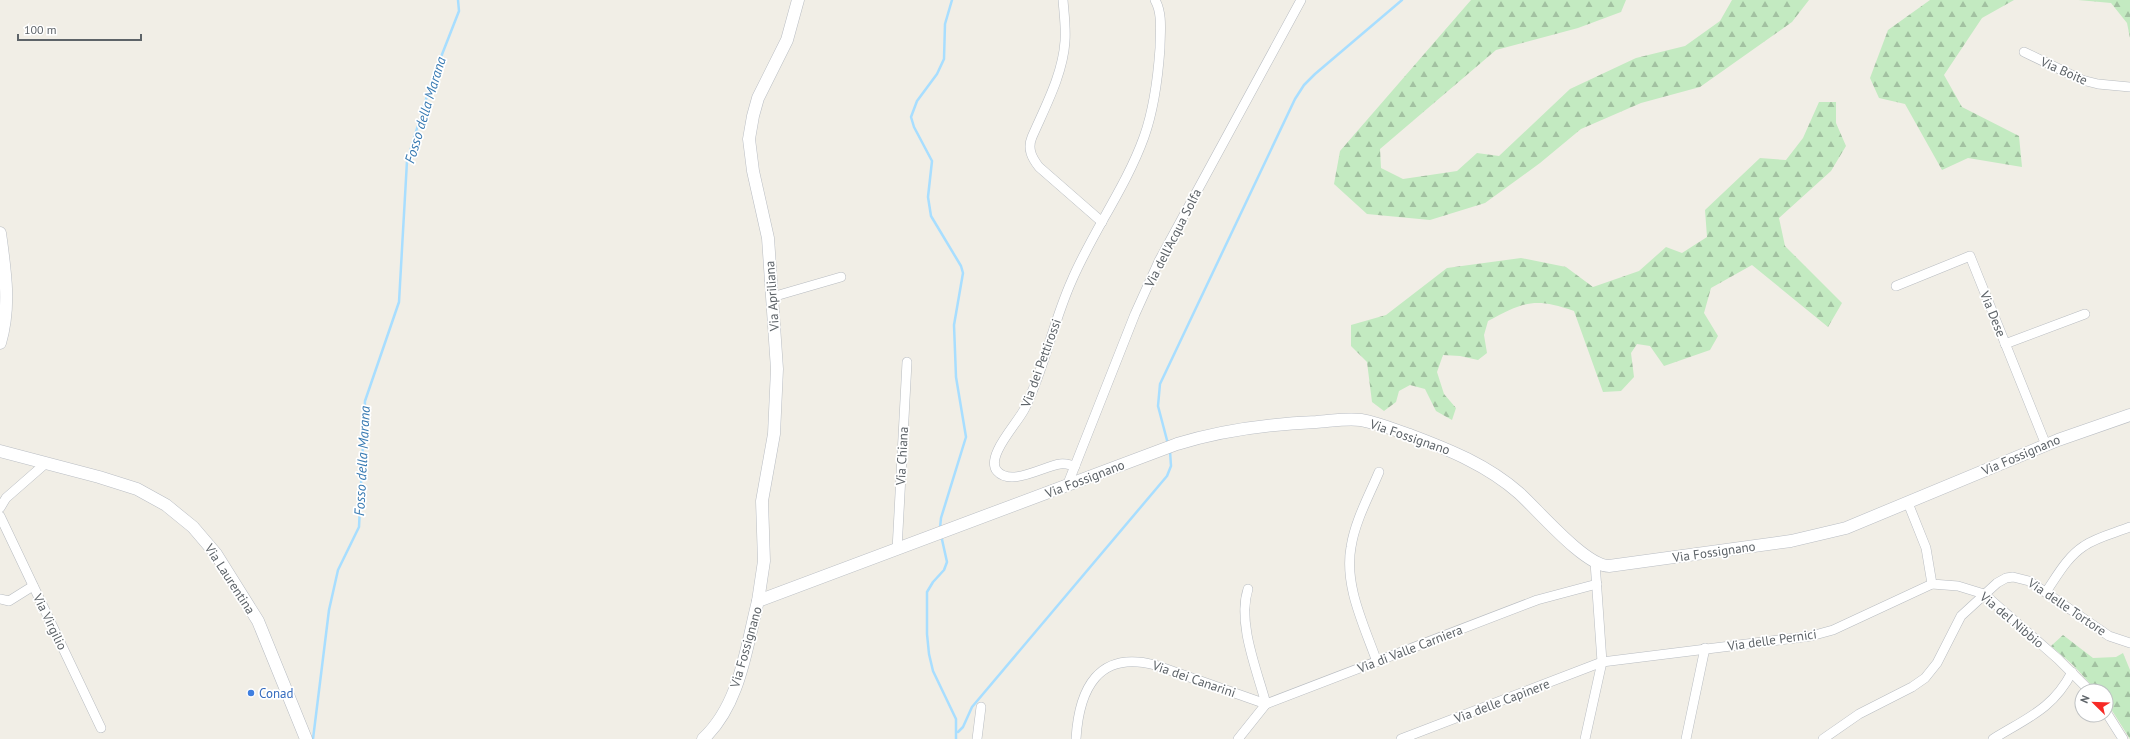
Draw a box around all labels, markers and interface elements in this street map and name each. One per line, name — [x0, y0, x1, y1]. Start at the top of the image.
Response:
scale bar — [18, 16, 141, 42]
text: 100 m — [24, 22, 57, 37]
street label: Via Boite — [2037, 53, 2090, 89]
water label: Fosso della Marana — [400, 54, 450, 165]
street label: Via dell'Acqua Solfa — [1140, 186, 1205, 291]
street label: Via Apriliana — [761, 260, 783, 333]
street label: Via Dese — [1976, 288, 2010, 339]
street label: Via dei Pettirossi — [1017, 316, 1065, 410]
water label: Fosso della Marana — [350, 405, 374, 517]
street label: Via Fossignano — [1367, 415, 1452, 459]
street label: Via Chiana — [892, 426, 912, 487]
street label: Via Fossignano — [1978, 431, 2063, 480]
street label: Via Fossignano — [1042, 456, 1127, 502]
street label: Via Fossignano — [1670, 538, 1757, 566]
street label: Via Laurentina — [200, 540, 259, 617]
street label: Via delle Tortore — [2024, 574, 2110, 640]
street label: Via del Nibbio — [1976, 588, 2048, 652]
street label: Via Virgilio — [29, 590, 71, 653]
street label: Via Fossignano — [726, 604, 766, 690]
street label: Via di Valle Carniera — [1354, 621, 1465, 677]
street label: Via delle Pernici — [1725, 625, 1818, 655]
street label: Via dei Canarini — [1149, 656, 1238, 701]
street label: Via delle Capinere — [1451, 675, 1552, 727]
north arrow — [2074, 683, 2114, 723]
place label: Conad — [259, 685, 294, 702]
marker: Conad — [246, 688, 256, 698]
text: N — [2077, 693, 2093, 705]

